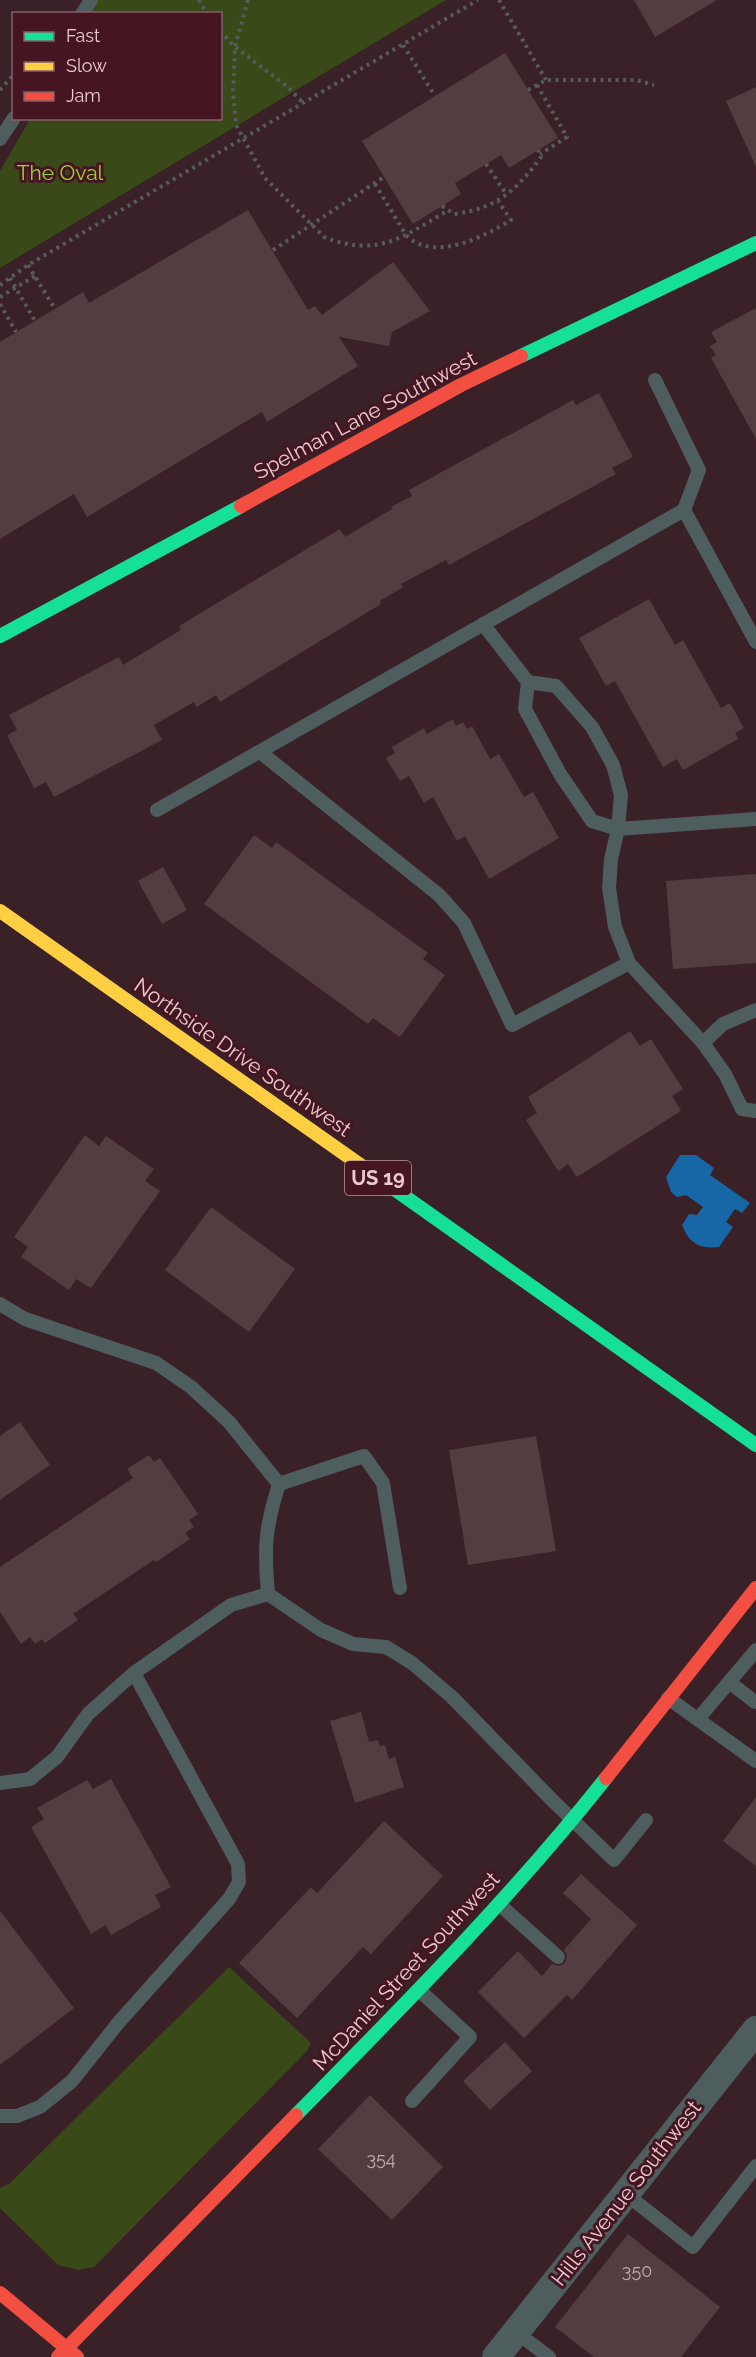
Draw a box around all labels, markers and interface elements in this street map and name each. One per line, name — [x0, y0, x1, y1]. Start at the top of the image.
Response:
legend — [12, 12, 222, 120]
text: Fast — [66, 25, 100, 46]
text: Slow — [66, 55, 107, 76]
text: Jam — [66, 85, 101, 106]
park label: The Oval — [17, 160, 104, 185]
street label: Spelman Lane Southwest — [249, 346, 481, 484]
street label: Northside Drive Southwest — [130, 972, 356, 1142]
road number: US 19 — [345, 1161, 411, 1195]
street label: McDaniel Street Southwest — [307, 1867, 505, 2075]
street label: Hills Avenue Southwest — [546, 2095, 706, 2291]
house number: 354 — [366, 2148, 396, 2169]
house number: 350 — [622, 2260, 652, 2281]

